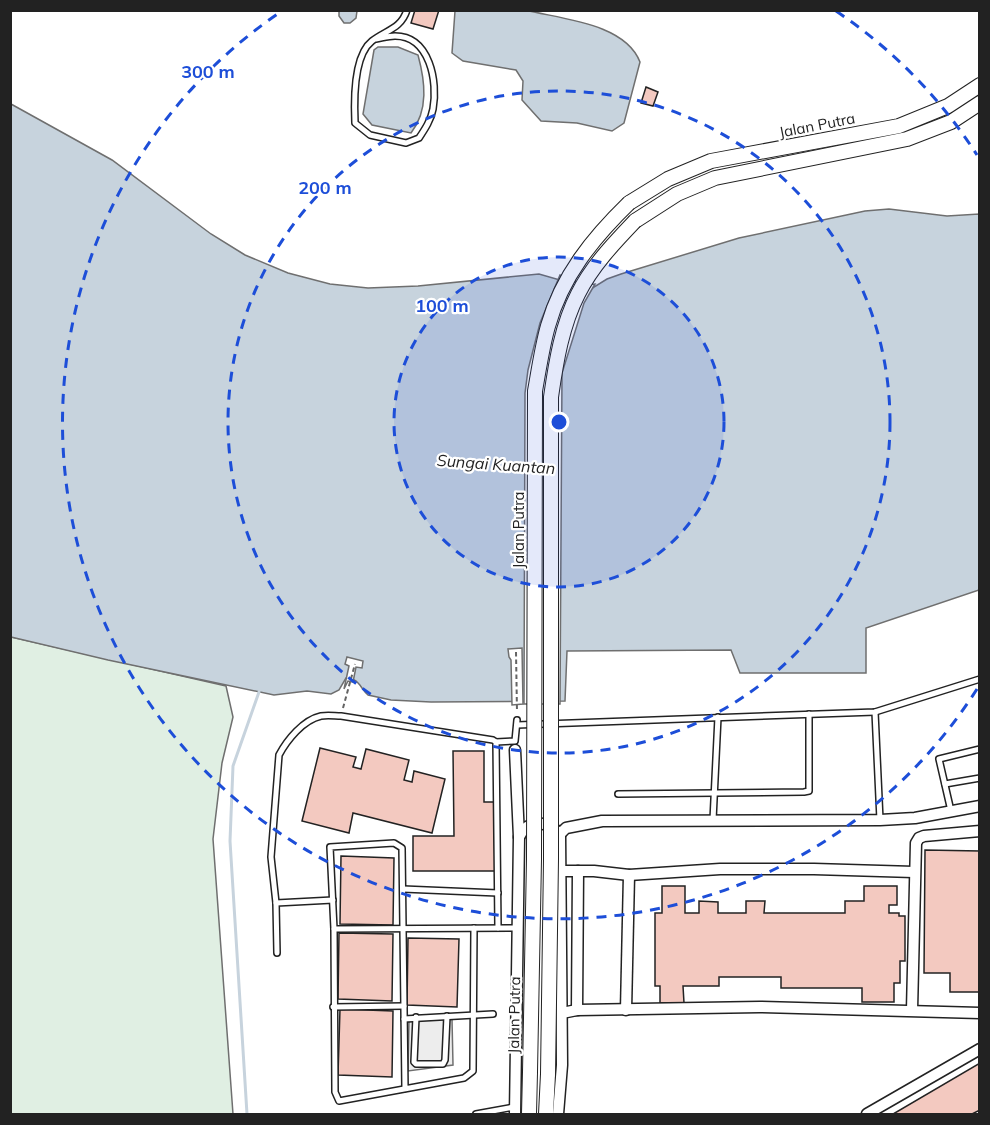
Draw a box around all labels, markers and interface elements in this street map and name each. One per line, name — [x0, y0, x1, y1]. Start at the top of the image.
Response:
text: 300 m — [181, 60, 235, 83]
street label: Jalan Putra — [777, 108, 857, 142]
text: 200 m — [298, 176, 352, 199]
text: 100 m — [415, 294, 469, 317]
centre of rings — [549, 412, 569, 432]
water label: Sungai Kuantan — [436, 450, 556, 478]
street label: Jalan Putra — [509, 491, 528, 569]
street label: Jalan Putra — [504, 976, 524, 1054]

